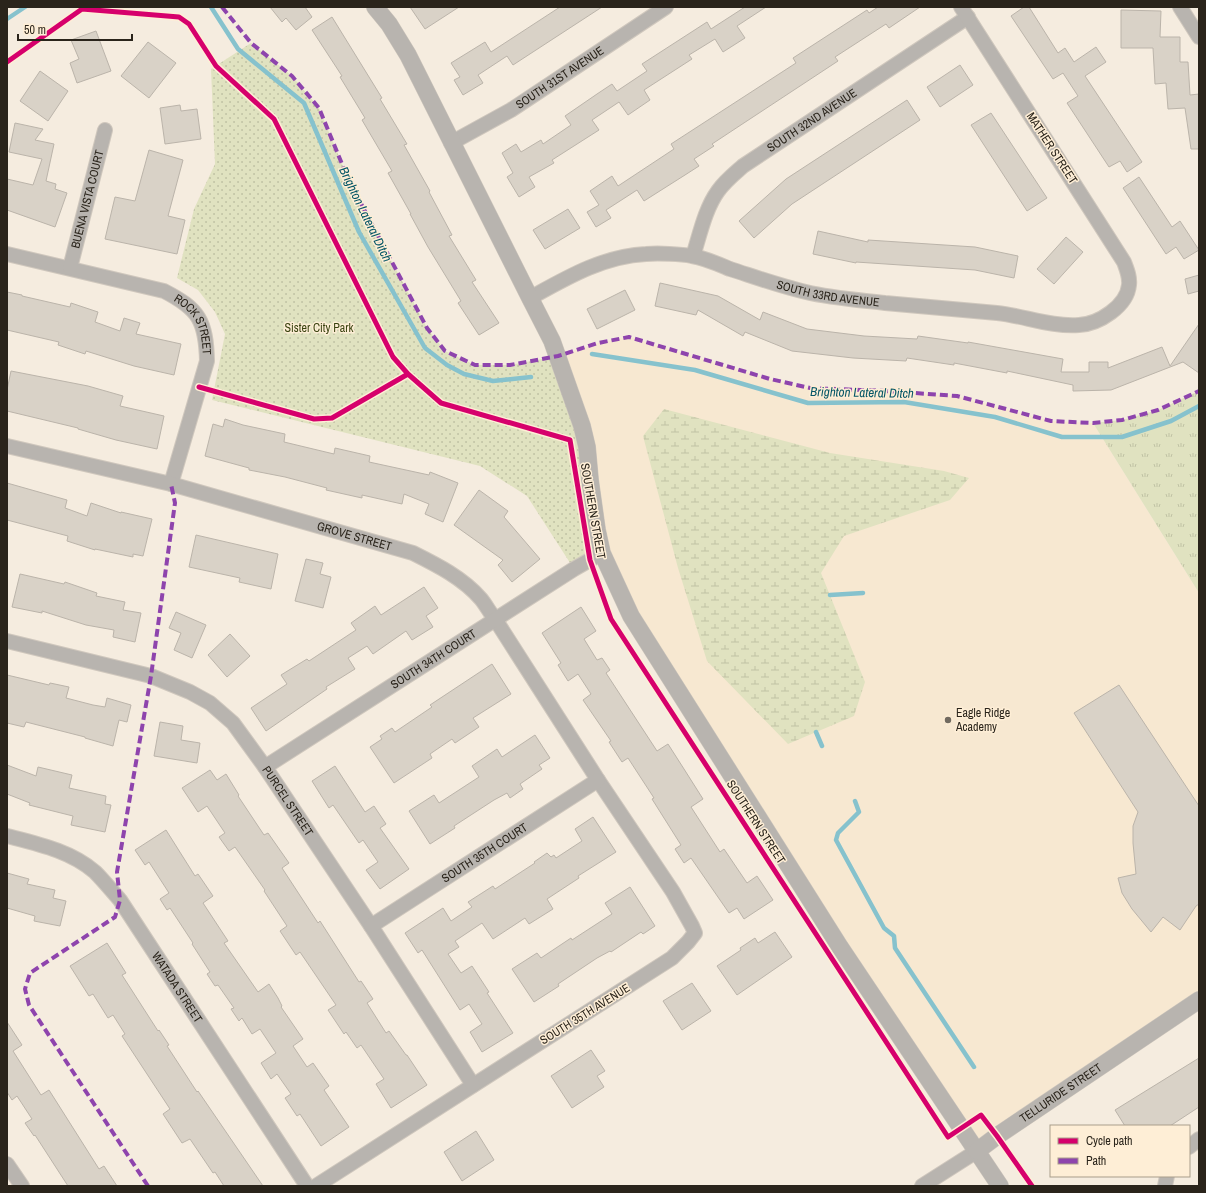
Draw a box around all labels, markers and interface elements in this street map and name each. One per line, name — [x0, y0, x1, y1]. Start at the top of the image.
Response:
scale bar — [18, 16, 132, 42]
text: 50 m — [24, 22, 46, 38]
street label: SOUTH 31ST AVENUE — [513, 43, 607, 113]
street label: SOUTH 32ND AVENUE — [764, 85, 860, 156]
street label: MATHER STREET — [1023, 109, 1081, 187]
street label: BUENA VISTA COURT — [67, 148, 108, 250]
water label: Brighton Lateral Ditch — [335, 164, 396, 265]
street label: SOUTH 33RD AVENUE — [774, 276, 880, 310]
street label: ROCK STREET — [171, 290, 215, 355]
park label: Sister City Park — [285, 320, 354, 336]
water label: Brighton Lateral Ditch — [810, 383, 914, 402]
street label: SOUTHERN STREET — [577, 462, 609, 560]
street label: GROVE STREET — [315, 518, 394, 555]
street label: SOUTH 34TH COURT — [387, 626, 479, 693]
place label: Eagle Ridge Academy — [955, 705, 1010, 735]
marker: Eagle Ridge Academy — [943, 715, 953, 725]
street label: PURCEL STREET — [259, 763, 317, 839]
street label: SOUTHERN STREET — [723, 777, 789, 867]
street label: SOUTH 35TH COURT — [439, 819, 530, 886]
street label: WATADA STREET — [148, 949, 206, 1026]
street label: SOUTH 35TH AVENUE — [537, 980, 633, 1048]
street label: TELLURIDE STREET — [1017, 1060, 1105, 1126]
legend — [1050, 1125, 1190, 1177]
text: Cycle path — [1086, 1133, 1133, 1149]
text: Path — [1086, 1153, 1106, 1169]

